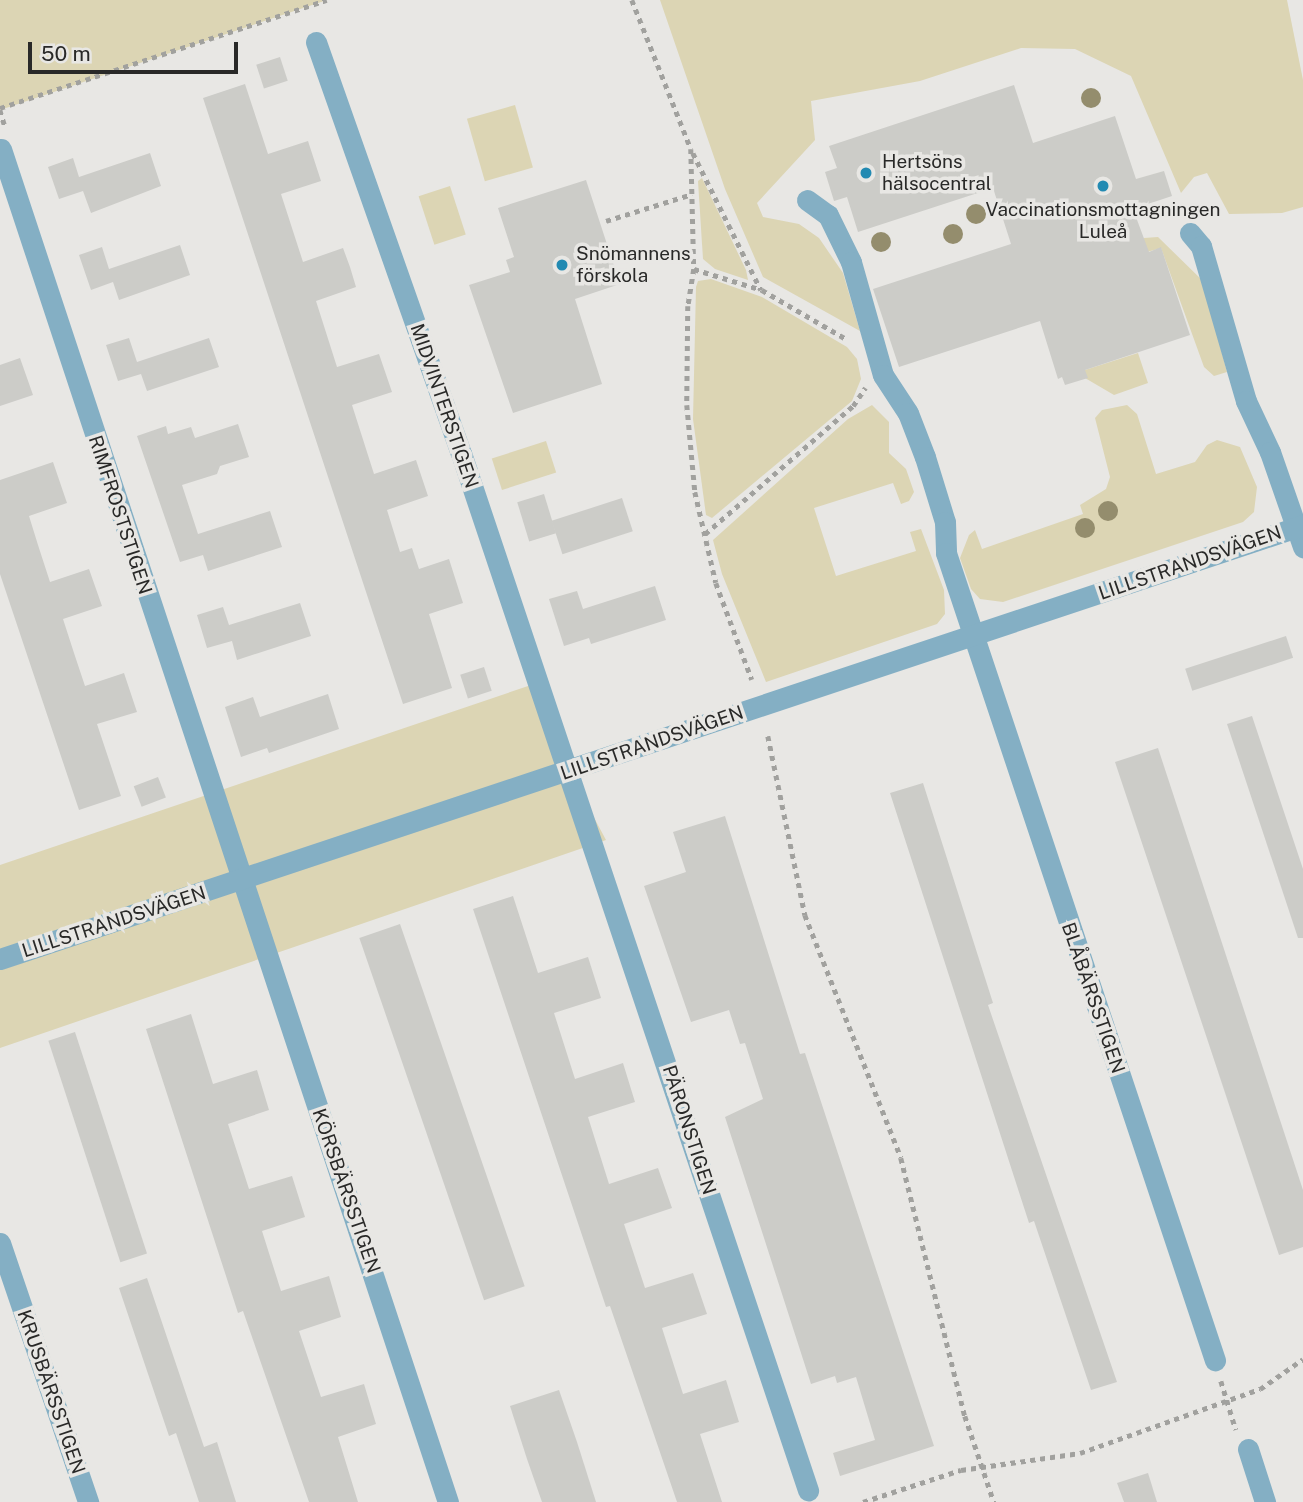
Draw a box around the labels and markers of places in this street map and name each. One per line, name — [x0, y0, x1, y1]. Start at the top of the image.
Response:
place label: Hertsöns hälsocentral — [882, 151, 992, 195]
marker: Hertsöns hälsocentral — [856, 163, 876, 183]
marker: Vaccinationsmottagningen Luleå — [1093, 176, 1113, 196]
place label: Vaccinationsmottagningen Luleå — [986, 199, 1220, 243]
place label: Snömannens förskola — [576, 243, 691, 287]
marker: Snömannens förskola — [554, 257, 570, 273]

